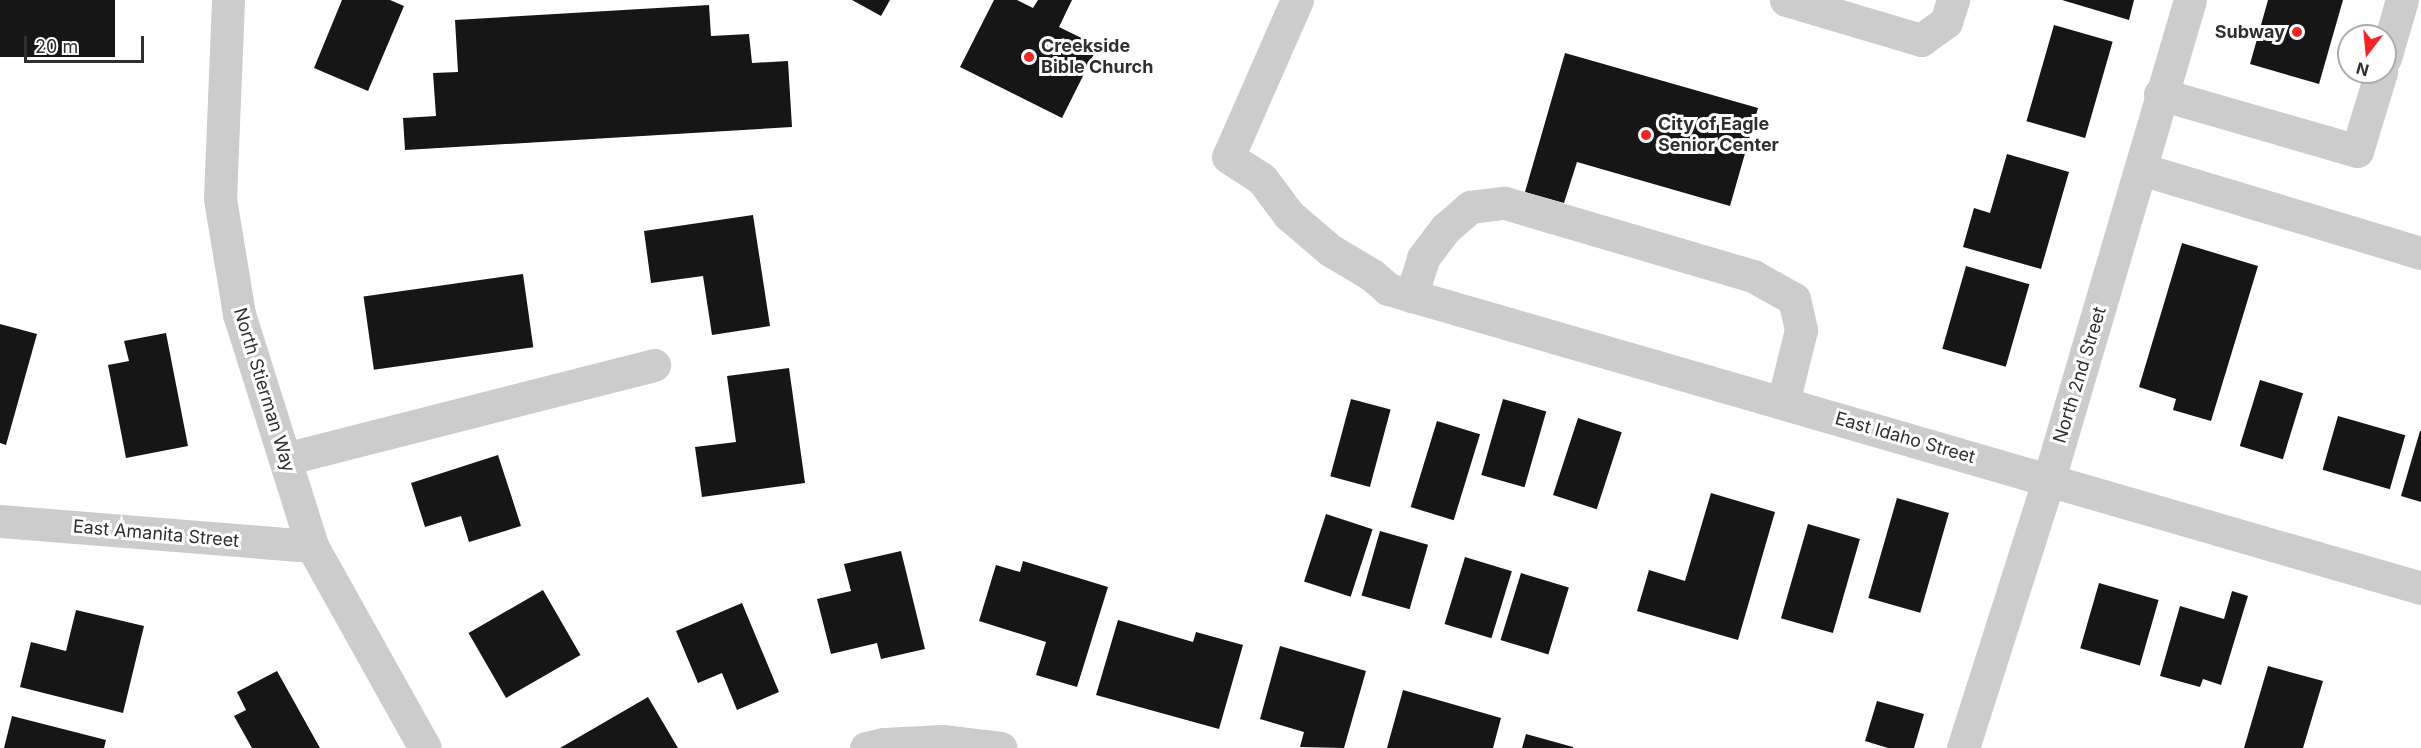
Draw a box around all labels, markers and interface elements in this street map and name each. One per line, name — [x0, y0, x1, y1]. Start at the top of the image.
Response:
place label: Subway — [2215, 21, 2285, 43]
scale bar — [27, 24, 147, 62]
north arrow — [2337, 24, 2397, 84]
marker: Subway — [2290, 25, 2304, 39]
text: 20 m — [35, 36, 78, 57]
place label: Creekside Bible Church — [1041, 36, 1153, 78]
marker: Creekside Bible Church — [1022, 50, 1036, 64]
text: N — [2354, 58, 2371, 81]
place label: City of Eagle Senior Center — [1658, 114, 1779, 156]
marker: City of Eagle Senior Center — [1639, 128, 1653, 142]
street label: North 2nd Street — [2049, 304, 2111, 446]
street label: North Stierman Way — [229, 305, 299, 475]
street label: East Idaho Street — [1833, 408, 1977, 468]
street label: East Amanita Street — [72, 516, 240, 552]

